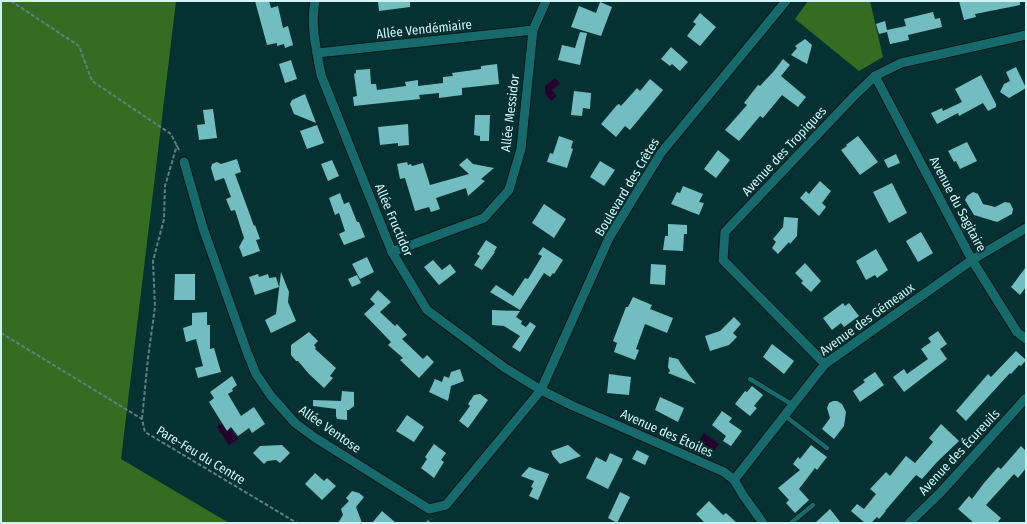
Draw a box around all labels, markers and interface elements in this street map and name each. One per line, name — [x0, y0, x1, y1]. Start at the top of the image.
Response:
street label: Allée Vendémiaire — [375, 17, 473, 41]
street label: Allée Messidor — [498, 73, 522, 153]
street label: Avenue des Tropiques — [739, 103, 830, 199]
street label: Boulevard des Crêtes — [592, 135, 662, 239]
street label: Avenue du Sagitaire — [927, 154, 989, 254]
street label: Allée Fructidor — [372, 181, 416, 259]
street label: Avenue des Gémeaux — [817, 279, 917, 358]
street label: Allée Ventose — [296, 402, 364, 456]
street label: Avenue des Étoiles — [618, 406, 716, 460]
street label: Avenue des Écureuils — [915, 406, 1003, 498]
street label: Pare-Feu du Centre — [154, 423, 248, 487]

